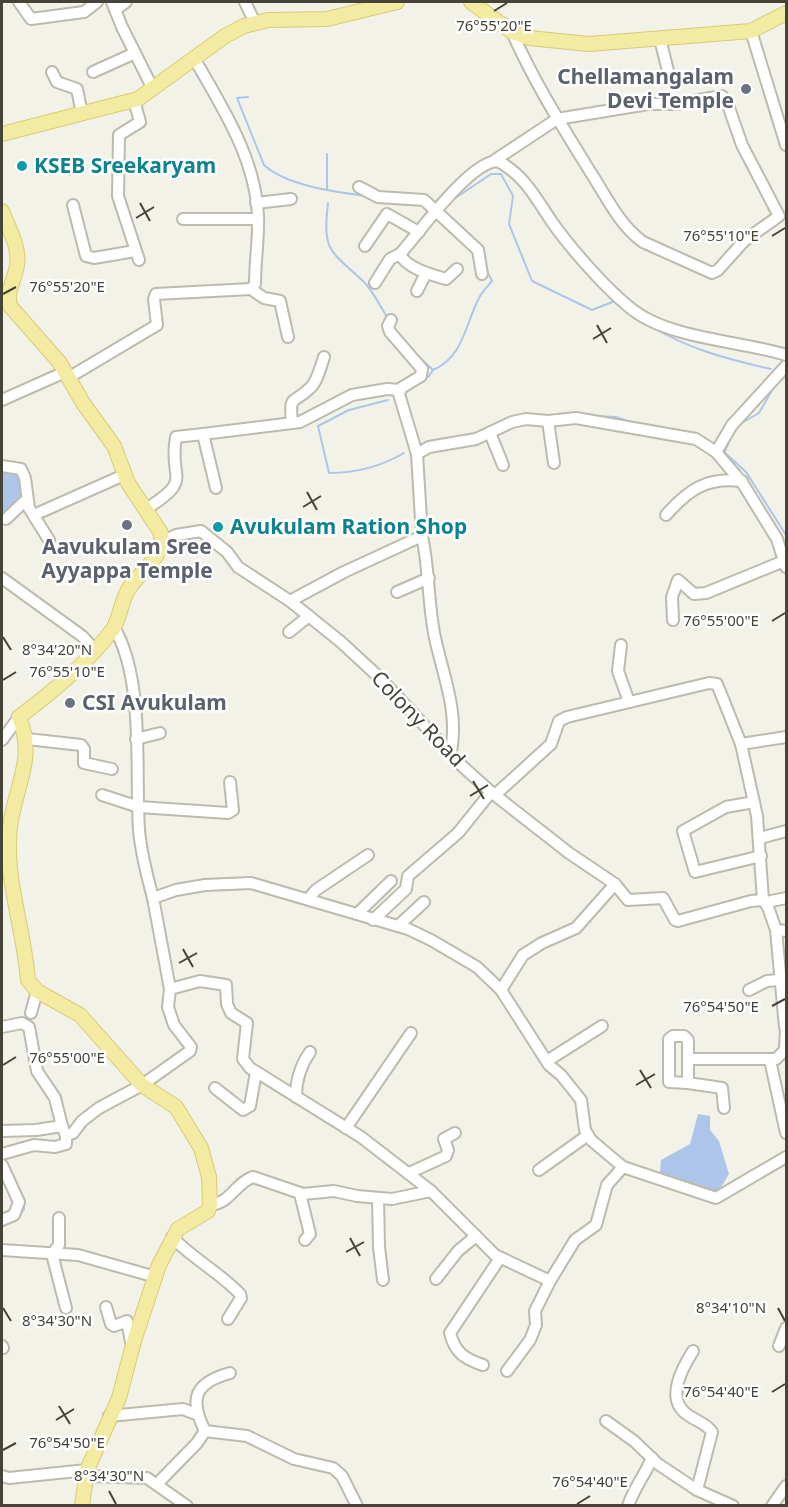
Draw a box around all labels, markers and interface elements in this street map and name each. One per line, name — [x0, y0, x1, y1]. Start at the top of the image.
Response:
text: 76°55'20"E — [456, 15, 532, 35]
place label: Chellamangalam Devi Temple — [557, 62, 734, 114]
marker: Chellamangalam Devi Temple — [739, 82, 753, 96]
place label: KSEB Sreekaryam — [34, 151, 216, 179]
marker: KSEB Sreekaryam — [15, 159, 29, 173]
text: 76°55'10"E — [683, 225, 759, 245]
text: 76°55'20"E — [29, 276, 105, 296]
place label: Avukulam Ration Shop — [230, 512, 467, 540]
marker: Aavukulam Sree Ayyappa Temple — [120, 518, 134, 532]
marker: Avukulam Ration Shop — [211, 520, 225, 534]
place label: Aavukulam Sree Ayyappa Temple — [41, 532, 213, 584]
text: 76°55'00"E — [683, 610, 759, 630]
text: 8°34'20"N — [22, 639, 92, 659]
text: 76°55'10"E — [29, 661, 105, 681]
street label: Colony Road — [366, 664, 472, 773]
place label: CSI Avukulam — [82, 688, 227, 716]
marker: CSI Avukulam — [63, 696, 77, 710]
text: 76°54'50"E — [683, 996, 759, 1016]
text: 76°55'00"E — [29, 1047, 105, 1067]
text: 8°34'10"N — [696, 1297, 766, 1317]
text: 8°34'30"N — [22, 1310, 92, 1330]
text: 76°54'40"E — [683, 1381, 759, 1401]
text: 76°54'50"E — [29, 1432, 105, 1452]
text: 8°34'30"N — [74, 1465, 144, 1485]
text: 76°54'40"E — [552, 1471, 628, 1491]

